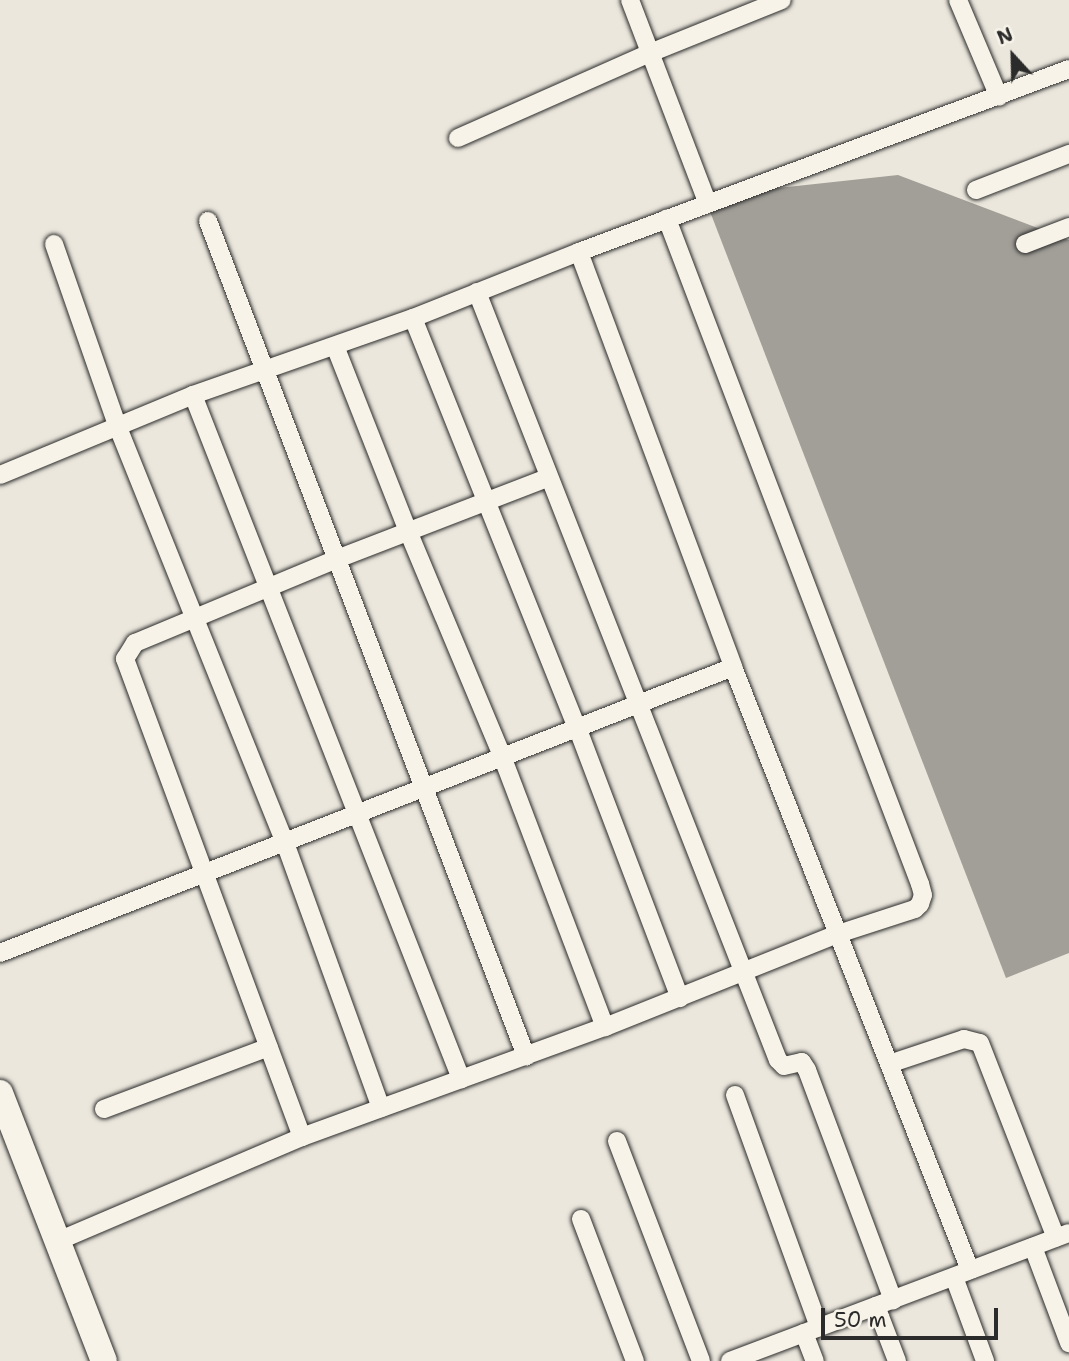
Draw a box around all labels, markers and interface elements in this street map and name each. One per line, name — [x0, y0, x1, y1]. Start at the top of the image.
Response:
north arrow — [978, 21, 1048, 91]
text: N — [993, 22, 1017, 50]
scale bar — [824, 1294, 1001, 1338]
text: 50 m — [834, 1306, 887, 1334]

